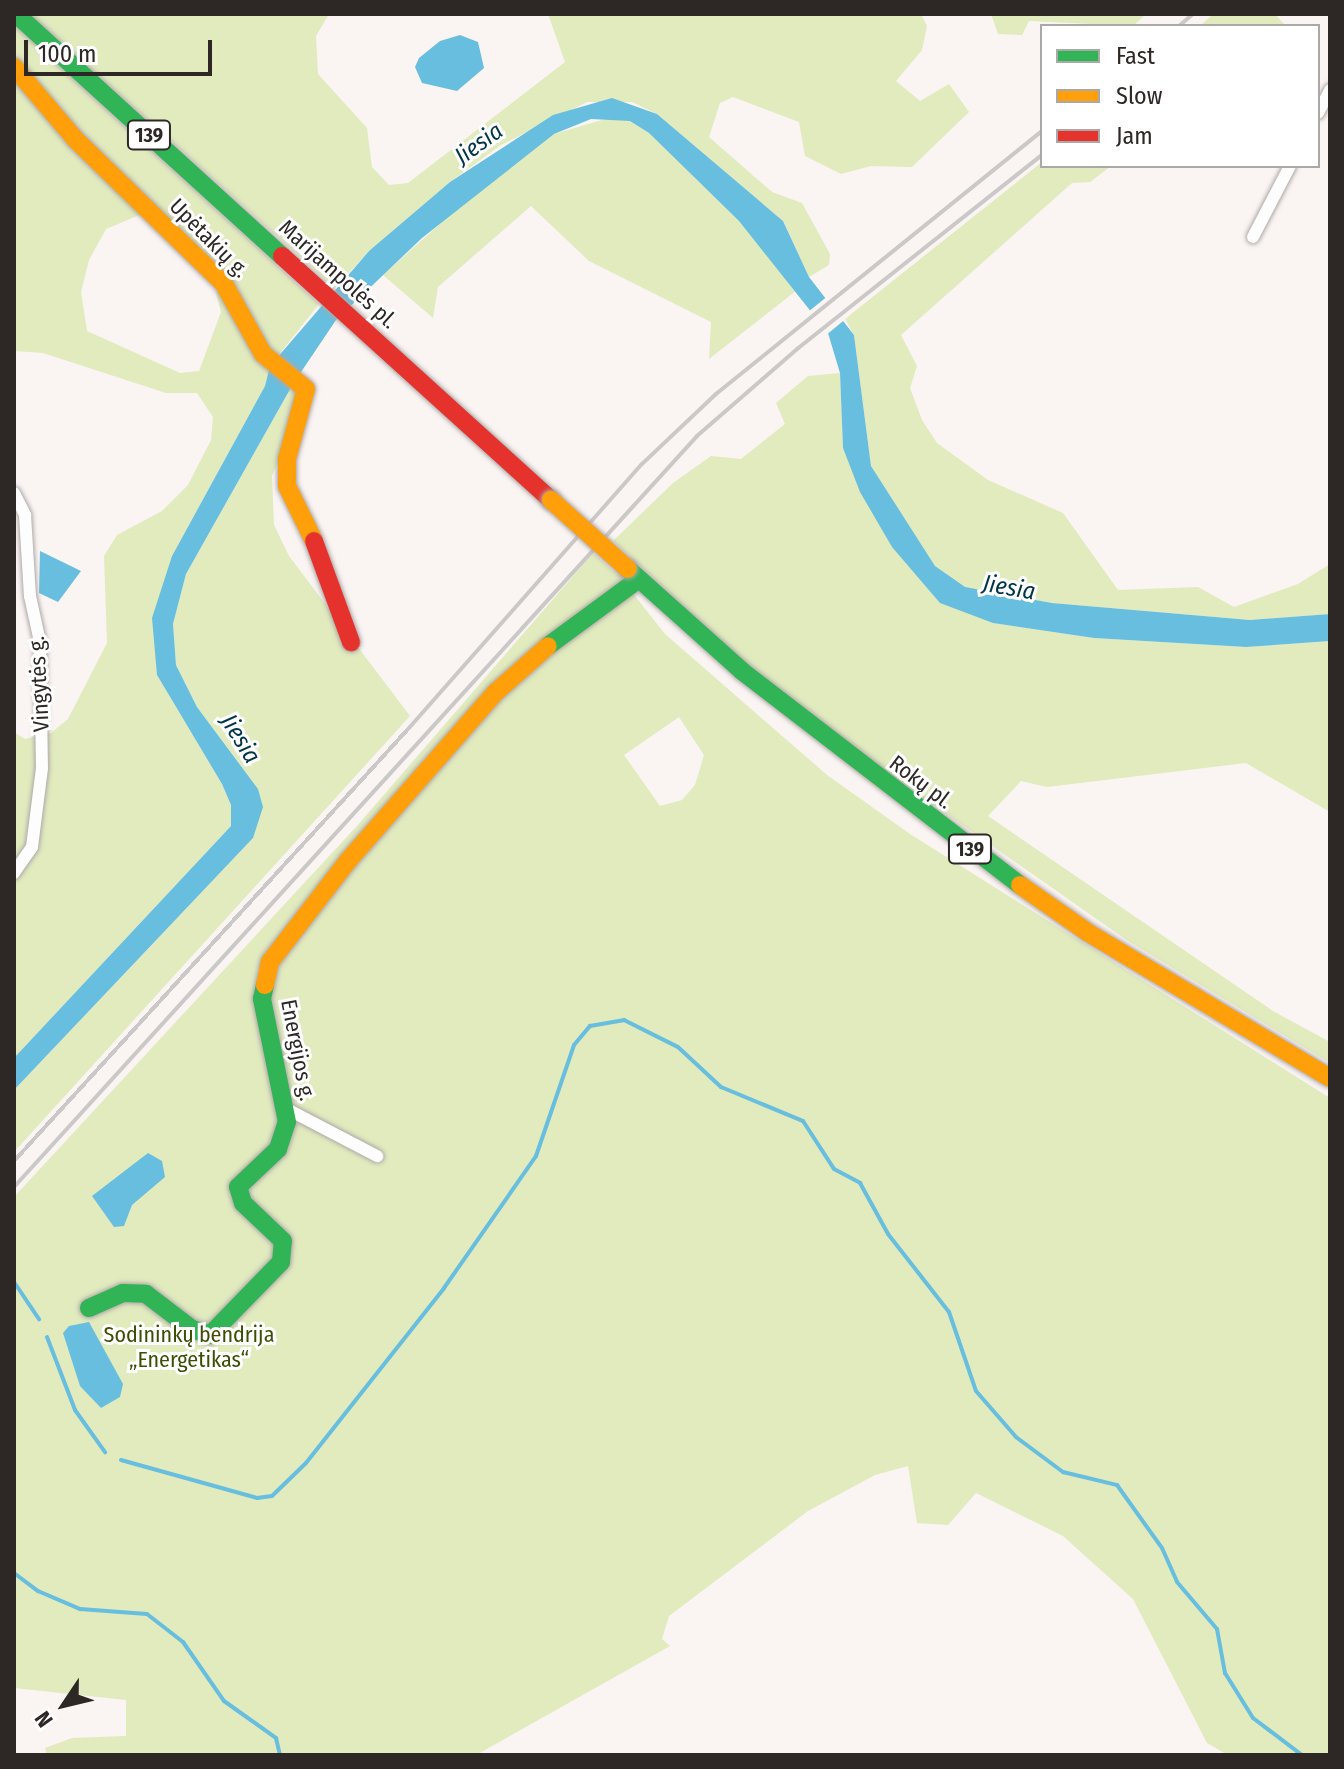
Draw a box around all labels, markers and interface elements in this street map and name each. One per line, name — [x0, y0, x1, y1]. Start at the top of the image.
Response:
scale bar — [28, 24, 216, 74]
legend — [1040, 24, 1320, 168]
text: 100 m — [38, 40, 96, 68]
text: Fast — [1116, 42, 1155, 70]
text: Slow — [1116, 82, 1162, 110]
water label: Jiesia — [449, 117, 509, 171]
road number: 139 — [125, 119, 173, 151]
text: Jam — [1116, 122, 1153, 150]
street label: Upėtakių g. — [164, 193, 254, 283]
street label: Marijampolės pl. — [274, 214, 402, 334]
water label: Jiesia — [981, 569, 1037, 607]
street label: Vingytės g. — [23, 635, 55, 733]
water label: Jiesia — [214, 709, 266, 769]
street label: Rokų pl. — [884, 750, 958, 814]
road number: 139 — [946, 833, 994, 865]
street label: Energijos g. — [275, 997, 321, 1103]
park label: Sodininkų bendrija „Energetikas“ — [104, 1321, 274, 1372]
north arrow — [24, 1665, 104, 1745]
text: N — [29, 1706, 59, 1732]

